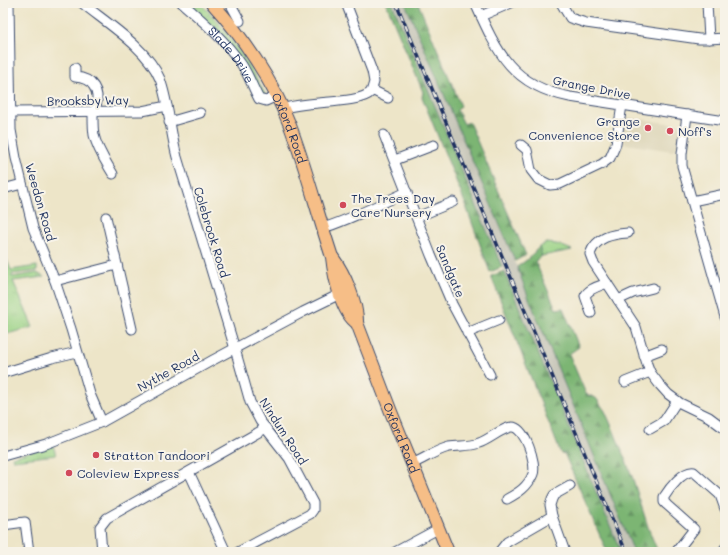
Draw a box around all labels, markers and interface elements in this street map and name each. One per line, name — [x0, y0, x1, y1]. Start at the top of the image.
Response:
street label: Slade Drive — [205, 23, 258, 86]
street label: Grange Drive — [552, 72, 632, 102]
street label: Oxford Road — [268, 90, 311, 166]
street label: Brooksby Way — [47, 91, 129, 109]
place label: Grange Convenience Store — [529, 113, 640, 143]
marker: Grange Convenience Store — [643, 123, 653, 133]
place label: Noff's — [678, 123, 712, 139]
marker: Noff's — [665, 126, 675, 136]
street label: Weedon Road — [22, 161, 60, 243]
street label: Colebrook Road — [191, 185, 234, 280]
place label: The Trees Day Care Nursery — [351, 190, 435, 220]
marker: The Trees Day Care Nursery — [338, 200, 348, 210]
street label: Sandgate — [433, 242, 469, 300]
street label: Nythe Road — [134, 347, 202, 395]
street label: Nindum Road — [256, 394, 312, 468]
street label: Oxford Road — [380, 400, 423, 475]
place label: Stratton Tandoori — [104, 447, 210, 463]
marker: Stratton Tandoori — [91, 450, 101, 460]
place label: Coleview Express — [77, 465, 179, 481]
marker: Coleview Express — [64, 468, 74, 478]

